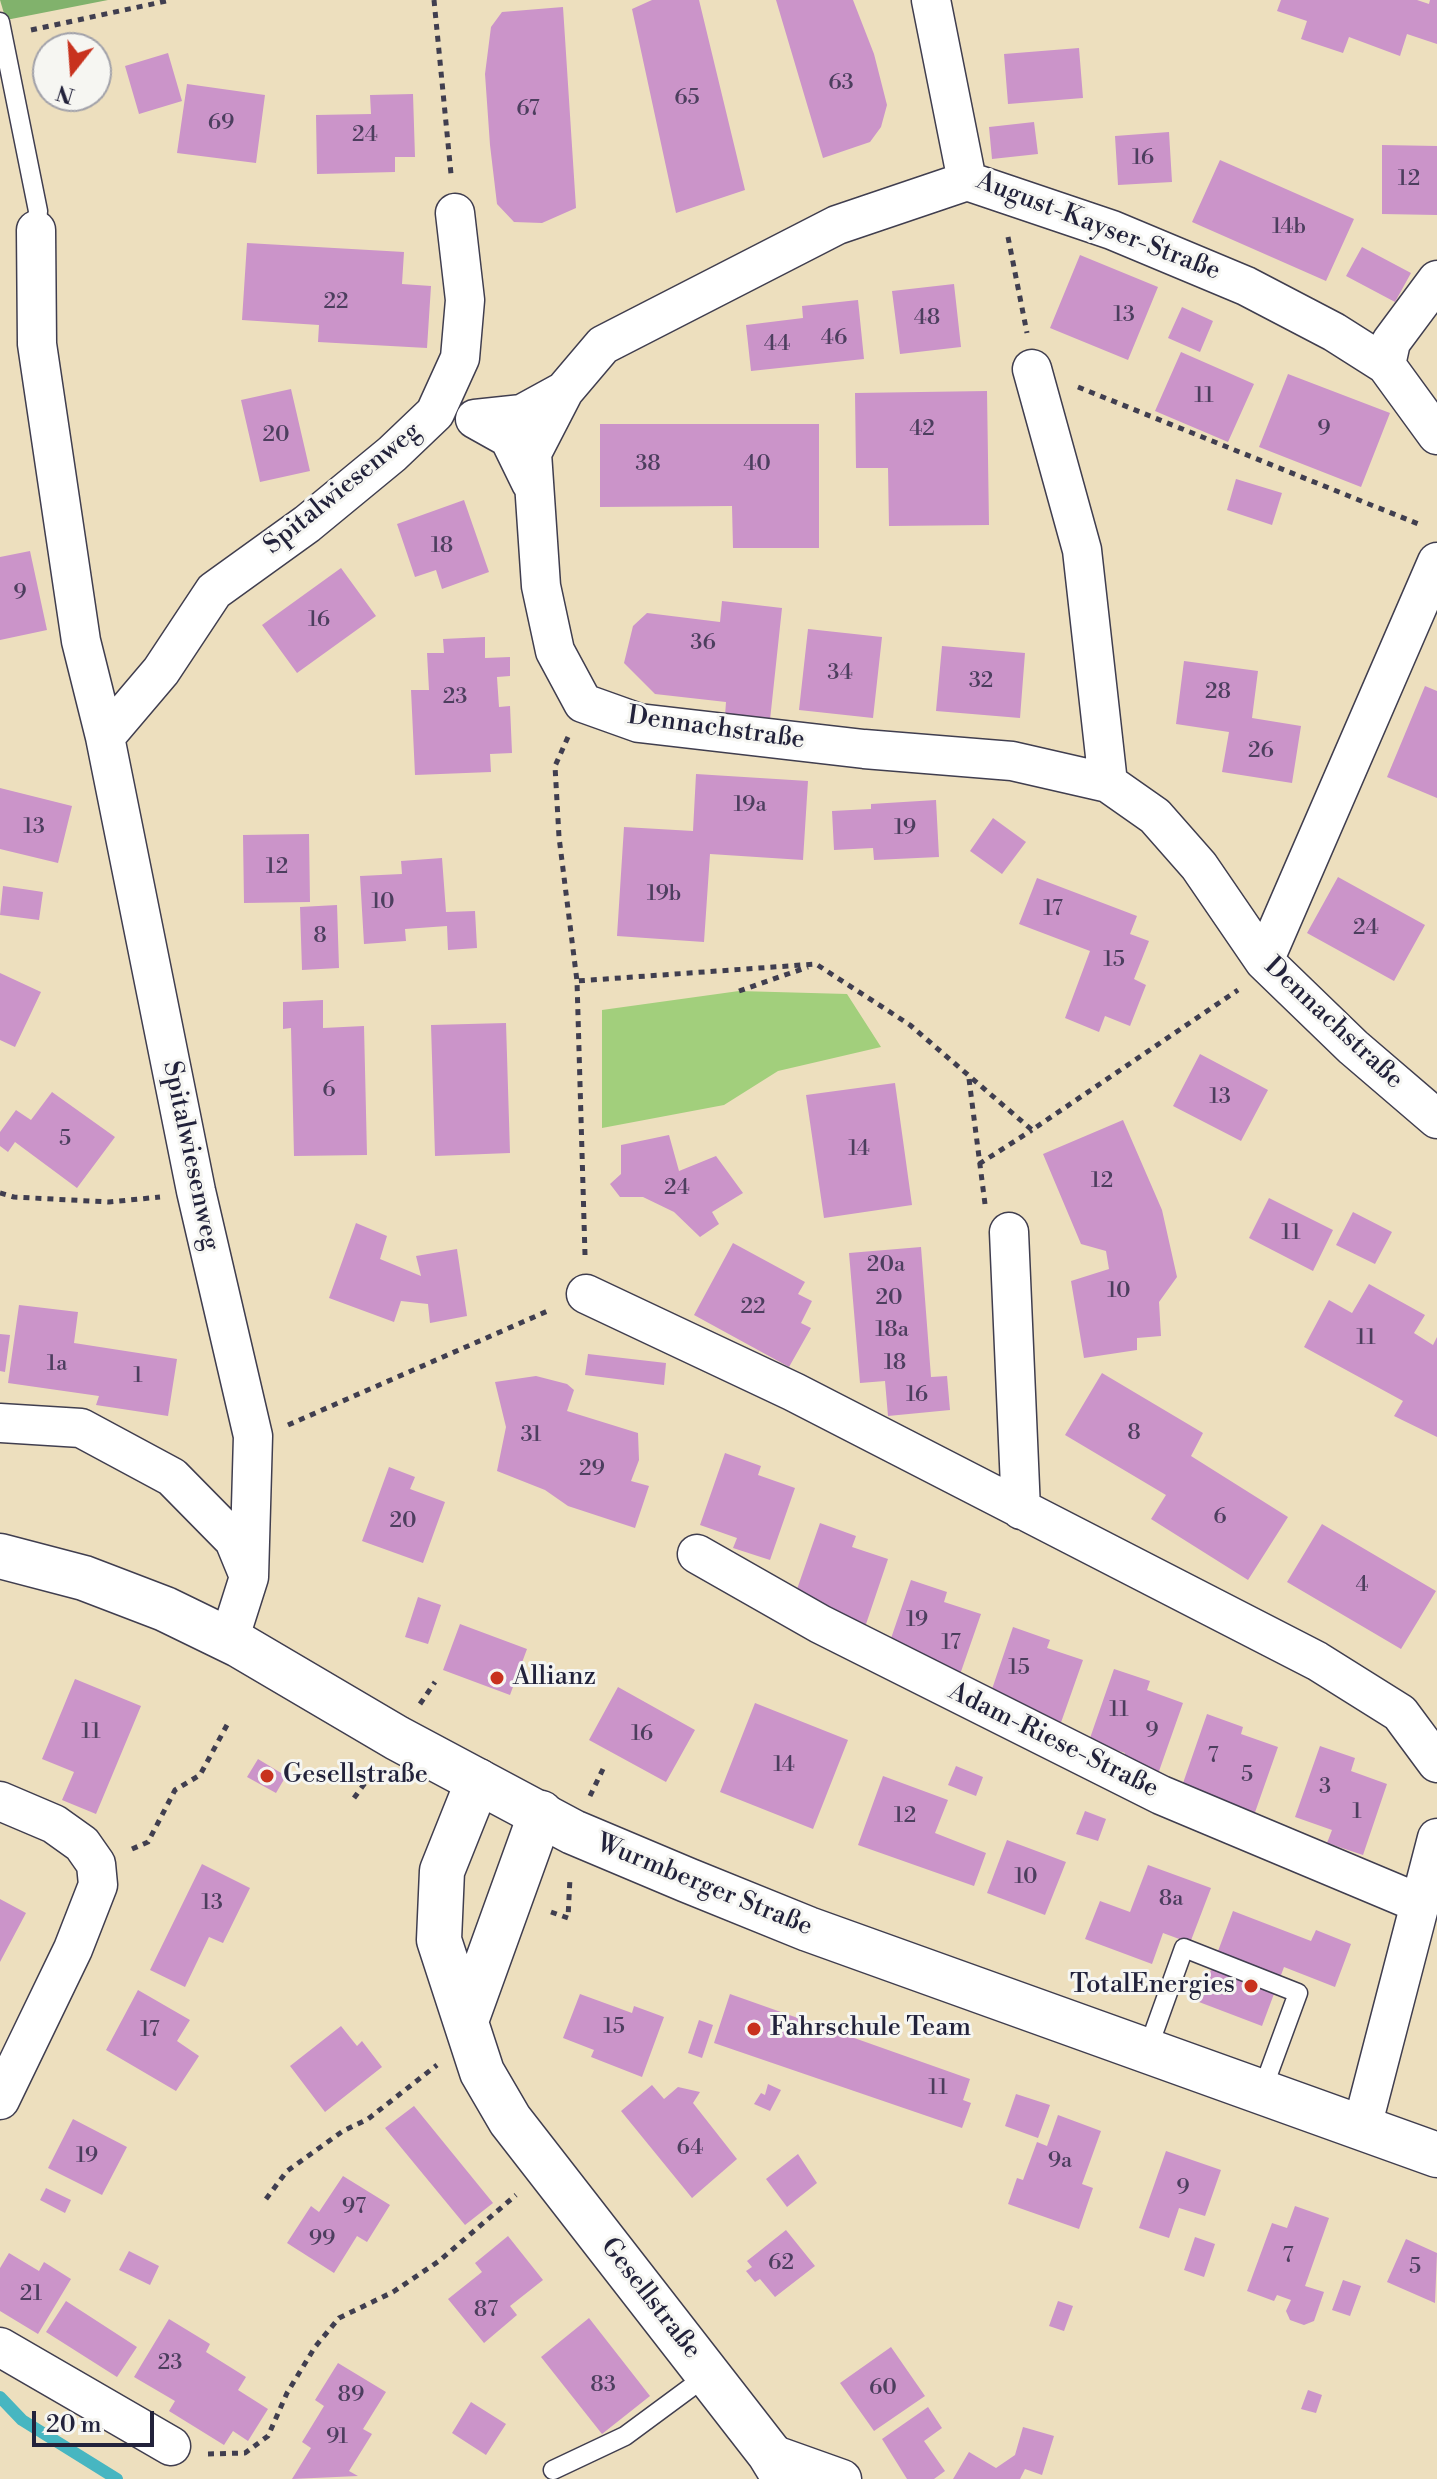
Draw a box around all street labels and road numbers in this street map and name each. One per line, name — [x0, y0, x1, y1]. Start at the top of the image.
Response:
street label: August-Kayser-Straße — [972, 166, 1224, 288]
street label: Spitalwiesenweg — [258, 416, 428, 562]
street label: Dennachstraße — [625, 701, 807, 757]
street label: Dennachstraße — [1257, 952, 1409, 1096]
street label: Spitalwiesenweg — [155, 1059, 225, 1253]
street label: Adam-Riese-Straße — [943, 1677, 1163, 1805]
street label: Wurmberger Straße — [591, 1828, 817, 1944]
street label: Gesellstraße — [593, 2232, 707, 2366]

